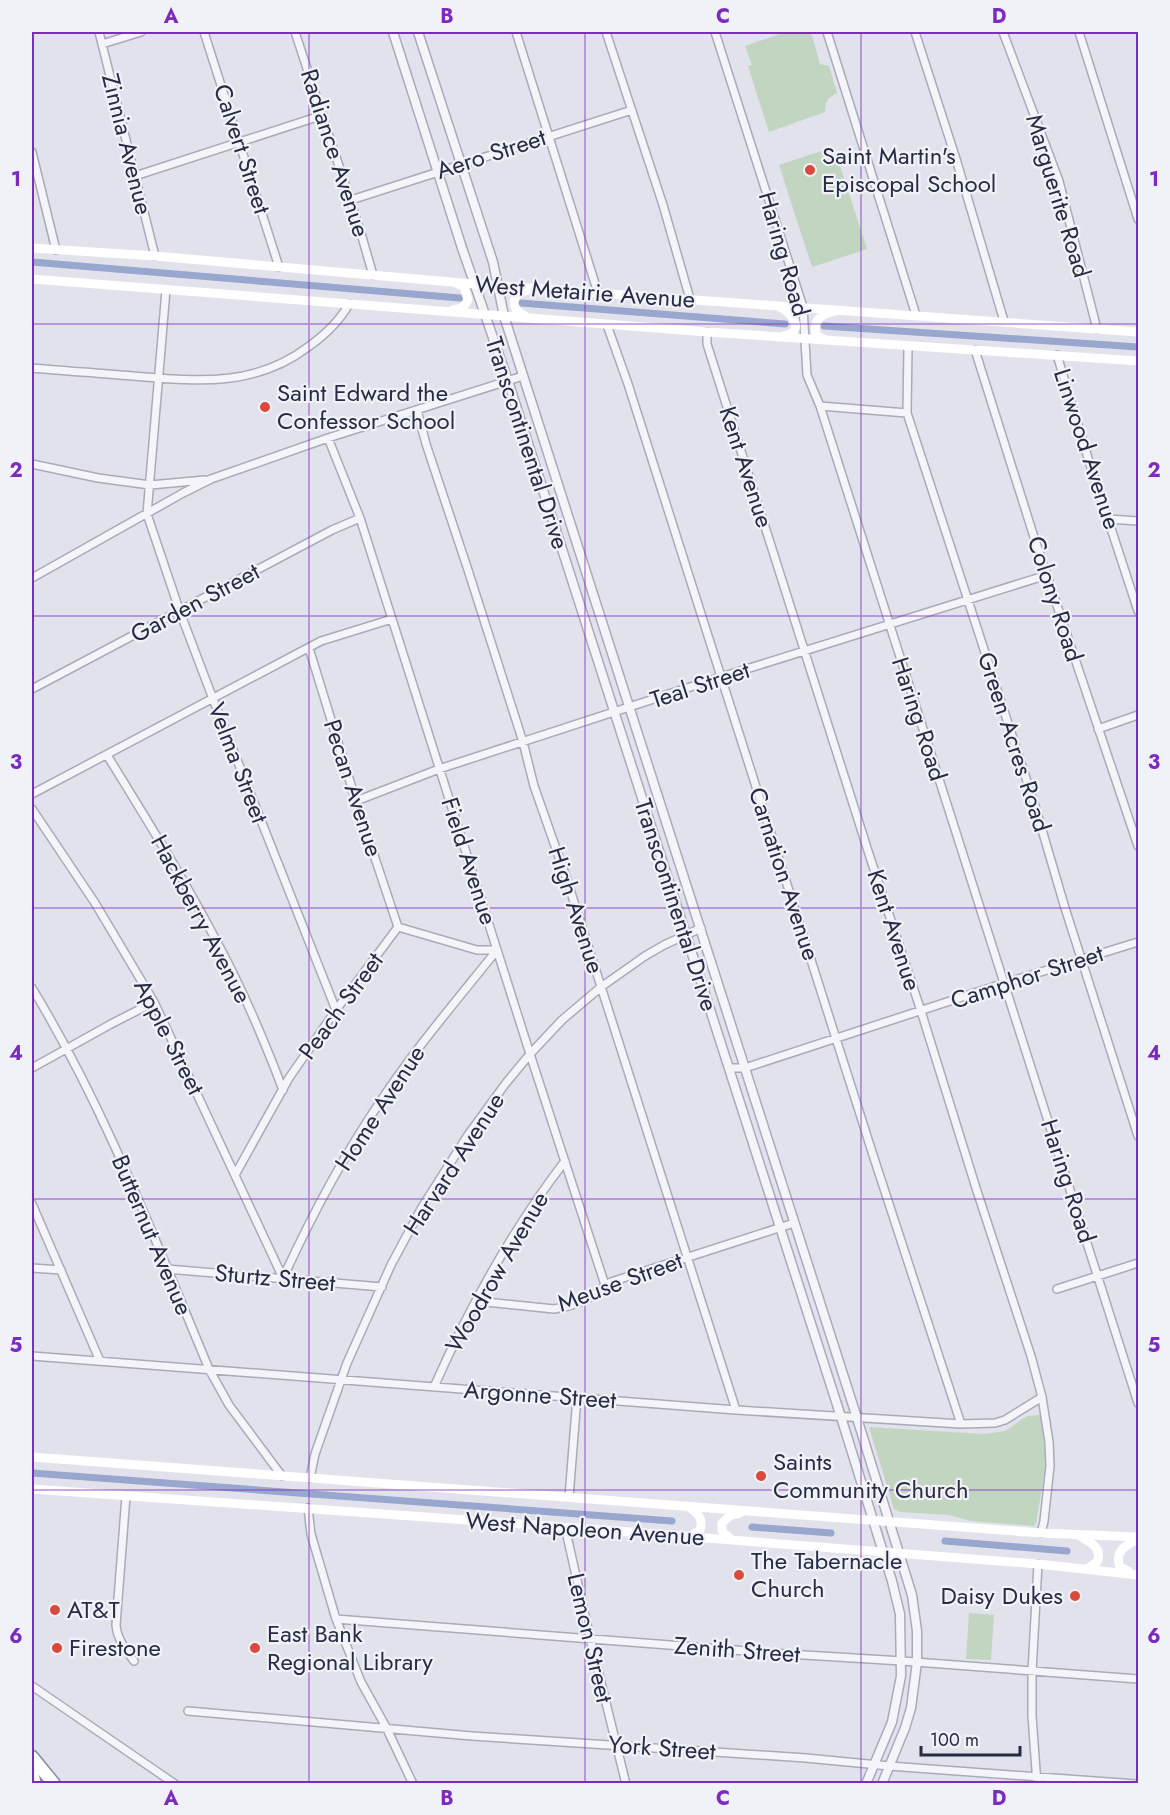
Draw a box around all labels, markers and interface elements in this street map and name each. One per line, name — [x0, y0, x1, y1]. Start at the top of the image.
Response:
text: A — [163, 2, 179, 31]
text: B — [440, 2, 454, 31]
text: C — [716, 2, 730, 31]
text: D — [992, 2, 1006, 31]
street label: Radiance Avenue — [292, 64, 379, 241]
street label: Zinnia Avenue — [93, 70, 162, 218]
street label: Calvert Street — [205, 79, 280, 218]
street label: Marguerite Road — [1017, 110, 1100, 282]
street label: Aero Street — [431, 119, 551, 188]
place label: Saint Martin's Episcopal School — [822, 138, 996, 201]
marker: Saint Martin's Episcopal School — [803, 163, 817, 177]
text: 1 — [11, 165, 21, 194]
text: 1 — [1149, 165, 1159, 194]
street label: Haring Road — [750, 187, 819, 320]
street label: West Metairie Avenue — [474, 266, 696, 317]
street label: Transcontinental Drive — [477, 332, 578, 554]
street label: Linwood Avenue — [1045, 364, 1130, 534]
place label: Saint Edward the Confessor School — [277, 375, 455, 438]
marker: Saint Edward the Confessor School — [258, 400, 272, 414]
street label: Kent Avenue — [710, 402, 783, 532]
text: 2 — [9, 456, 23, 485]
text: 2 — [1147, 456, 1161, 485]
street label: Colony Road — [1019, 532, 1092, 666]
street label: Garden Street — [124, 554, 266, 651]
street label: Green Acres Road — [969, 647, 1060, 836]
street label: Teal Street — [646, 652, 754, 717]
street label: Haring Road — [883, 652, 956, 785]
street label: Velma Street — [199, 697, 278, 828]
street label: Pecan Avenue — [315, 715, 392, 861]
text: 3 — [10, 748, 22, 777]
text: 3 — [1148, 748, 1160, 777]
street label: Carnation Avenue — [740, 783, 829, 965]
street label: Field Avenue — [432, 793, 506, 929]
street label: Transcontinental Drive — [626, 794, 727, 1016]
street label: Hackberry Avenue — [142, 828, 261, 1009]
street label: High Avenue — [539, 842, 613, 978]
street label: Kent Avenue — [858, 865, 931, 995]
street label: Camphor Street — [946, 935, 1108, 1018]
street label: Peach Street — [290, 945, 392, 1067]
street label: Apple Street — [125, 973, 214, 1101]
street label: Home Avenue — [326, 1038, 433, 1177]
text: 4 — [9, 1039, 23, 1068]
text: 4 — [1147, 1039, 1161, 1068]
street label: Harvard Avenue — [394, 1086, 513, 1242]
street label: Haring Road — [1032, 1114, 1105, 1247]
street label: Butternut Avenue — [103, 1149, 202, 1320]
street label: Woodrow Avenue — [436, 1185, 557, 1359]
street label: Meuse Street — [552, 1243, 688, 1320]
street label: Sturtz Street — [213, 1255, 337, 1300]
text: 5 — [10, 1331, 23, 1360]
text: 5 — [1148, 1331, 1161, 1360]
street label: Argonne Street — [463, 1372, 618, 1417]
place label: Saints Community Church — [773, 1444, 969, 1507]
marker: Saints Community Church — [754, 1469, 768, 1483]
street label: West Napoleon Avenue — [464, 1503, 706, 1554]
place label: The Tabernacle Church — [751, 1543, 902, 1606]
marker: The Tabernacle Church — [732, 1568, 746, 1582]
street label: Lemon Street — [559, 1570, 622, 1706]
place label: Daisy Dukes — [940, 1578, 1063, 1613]
marker: Daisy Dukes — [1068, 1589, 1082, 1603]
place label: AT&T — [67, 1592, 120, 1627]
marker: AT&T — [48, 1603, 62, 1617]
place label: East Bank Regional Library — [267, 1616, 433, 1679]
text: 6 — [9, 1622, 23, 1651]
text: 6 — [1147, 1622, 1161, 1651]
street label: Zenith Street — [673, 1628, 802, 1671]
place label: Firestone — [69, 1630, 161, 1665]
marker: Firestone — [50, 1641, 64, 1655]
marker: East Bank Regional Library — [248, 1641, 262, 1655]
scale bar — [921, 1719, 1020, 1757]
street label: York Street — [607, 1726, 717, 1769]
text: 100 m — [930, 1727, 979, 1753]
text: A — [163, 1784, 179, 1813]
text: B — [440, 1784, 454, 1813]
text: C — [716, 1784, 730, 1813]
text: D — [992, 1784, 1006, 1813]

